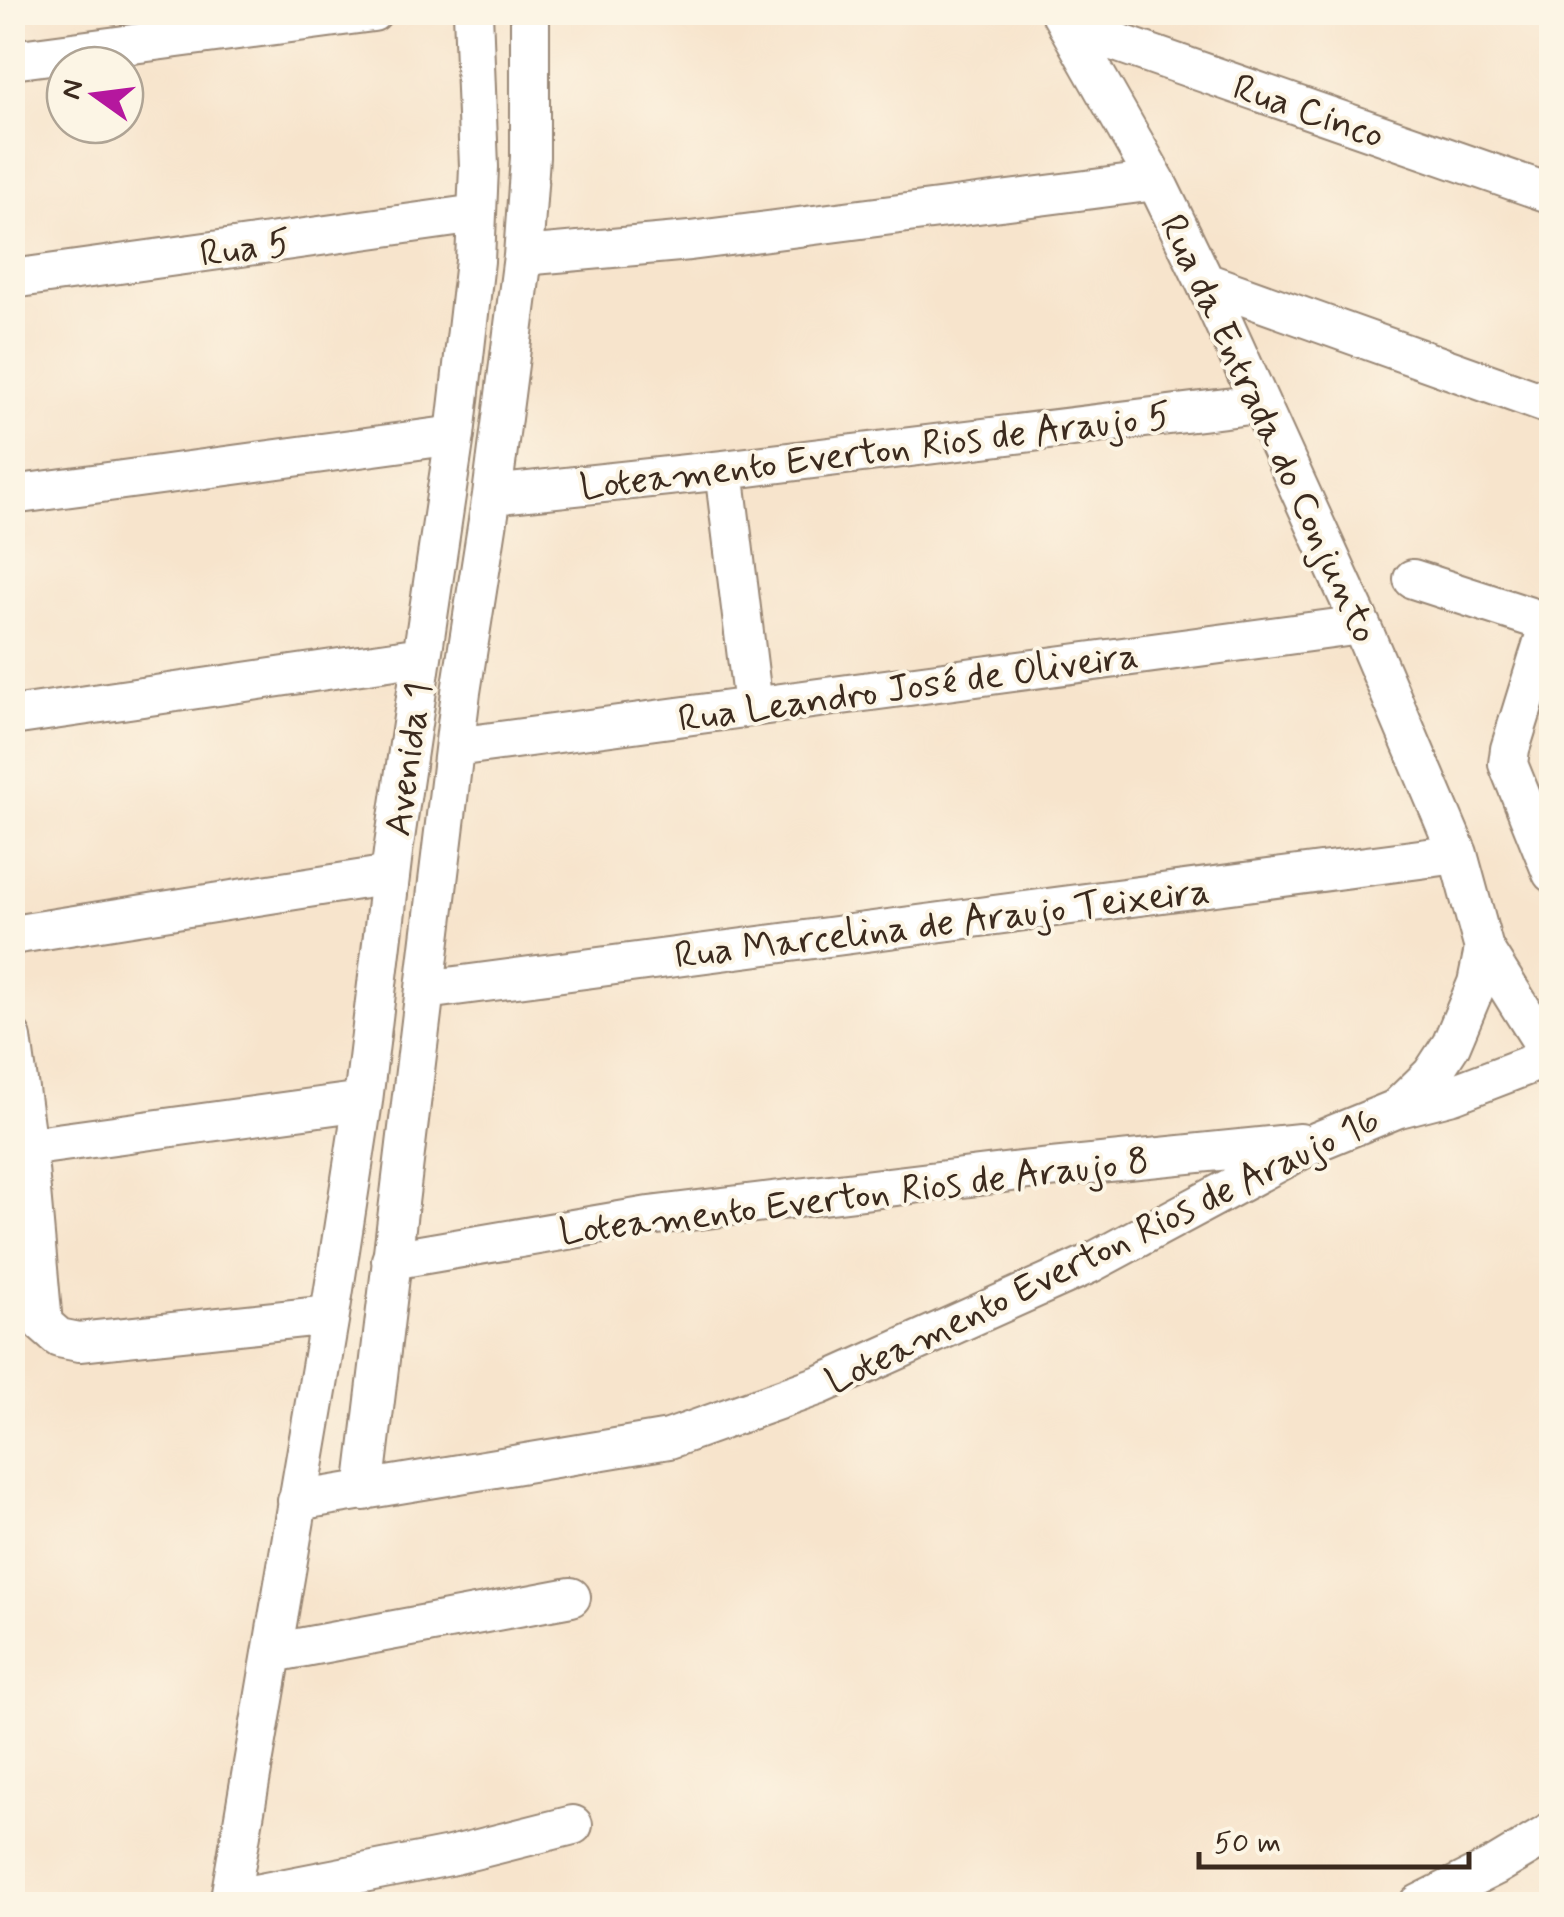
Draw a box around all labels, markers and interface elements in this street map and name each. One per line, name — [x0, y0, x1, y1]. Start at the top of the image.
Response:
north arrow — [45, 45, 145, 145]
street label: Rua Cinco — [1226, 64, 1390, 161]
text: N — [53, 76, 93, 103]
street label: Rua da Entrada do Conjunto — [1147, 207, 1389, 651]
street label: Rua 5 — [197, 219, 294, 280]
street label: Loteamento Everton Rios de Araujo 5 — [577, 392, 1173, 513]
street label: Rua Leandro José de Oliveira — [675, 632, 1142, 745]
street label: Avenida 1 — [374, 679, 445, 839]
street label: Rua Marcelina de Araujo Teixeira — [672, 867, 1213, 982]
street label: Loteamento Everton Rios de Araujo 16 — [818, 1096, 1388, 1407]
street label: Loteamento Everton Rios de Araujo 8 — [557, 1137, 1152, 1258]
scale bar — [1199, 1807, 1469, 1869]
text: 50 m — [1214, 1824, 1281, 1863]

